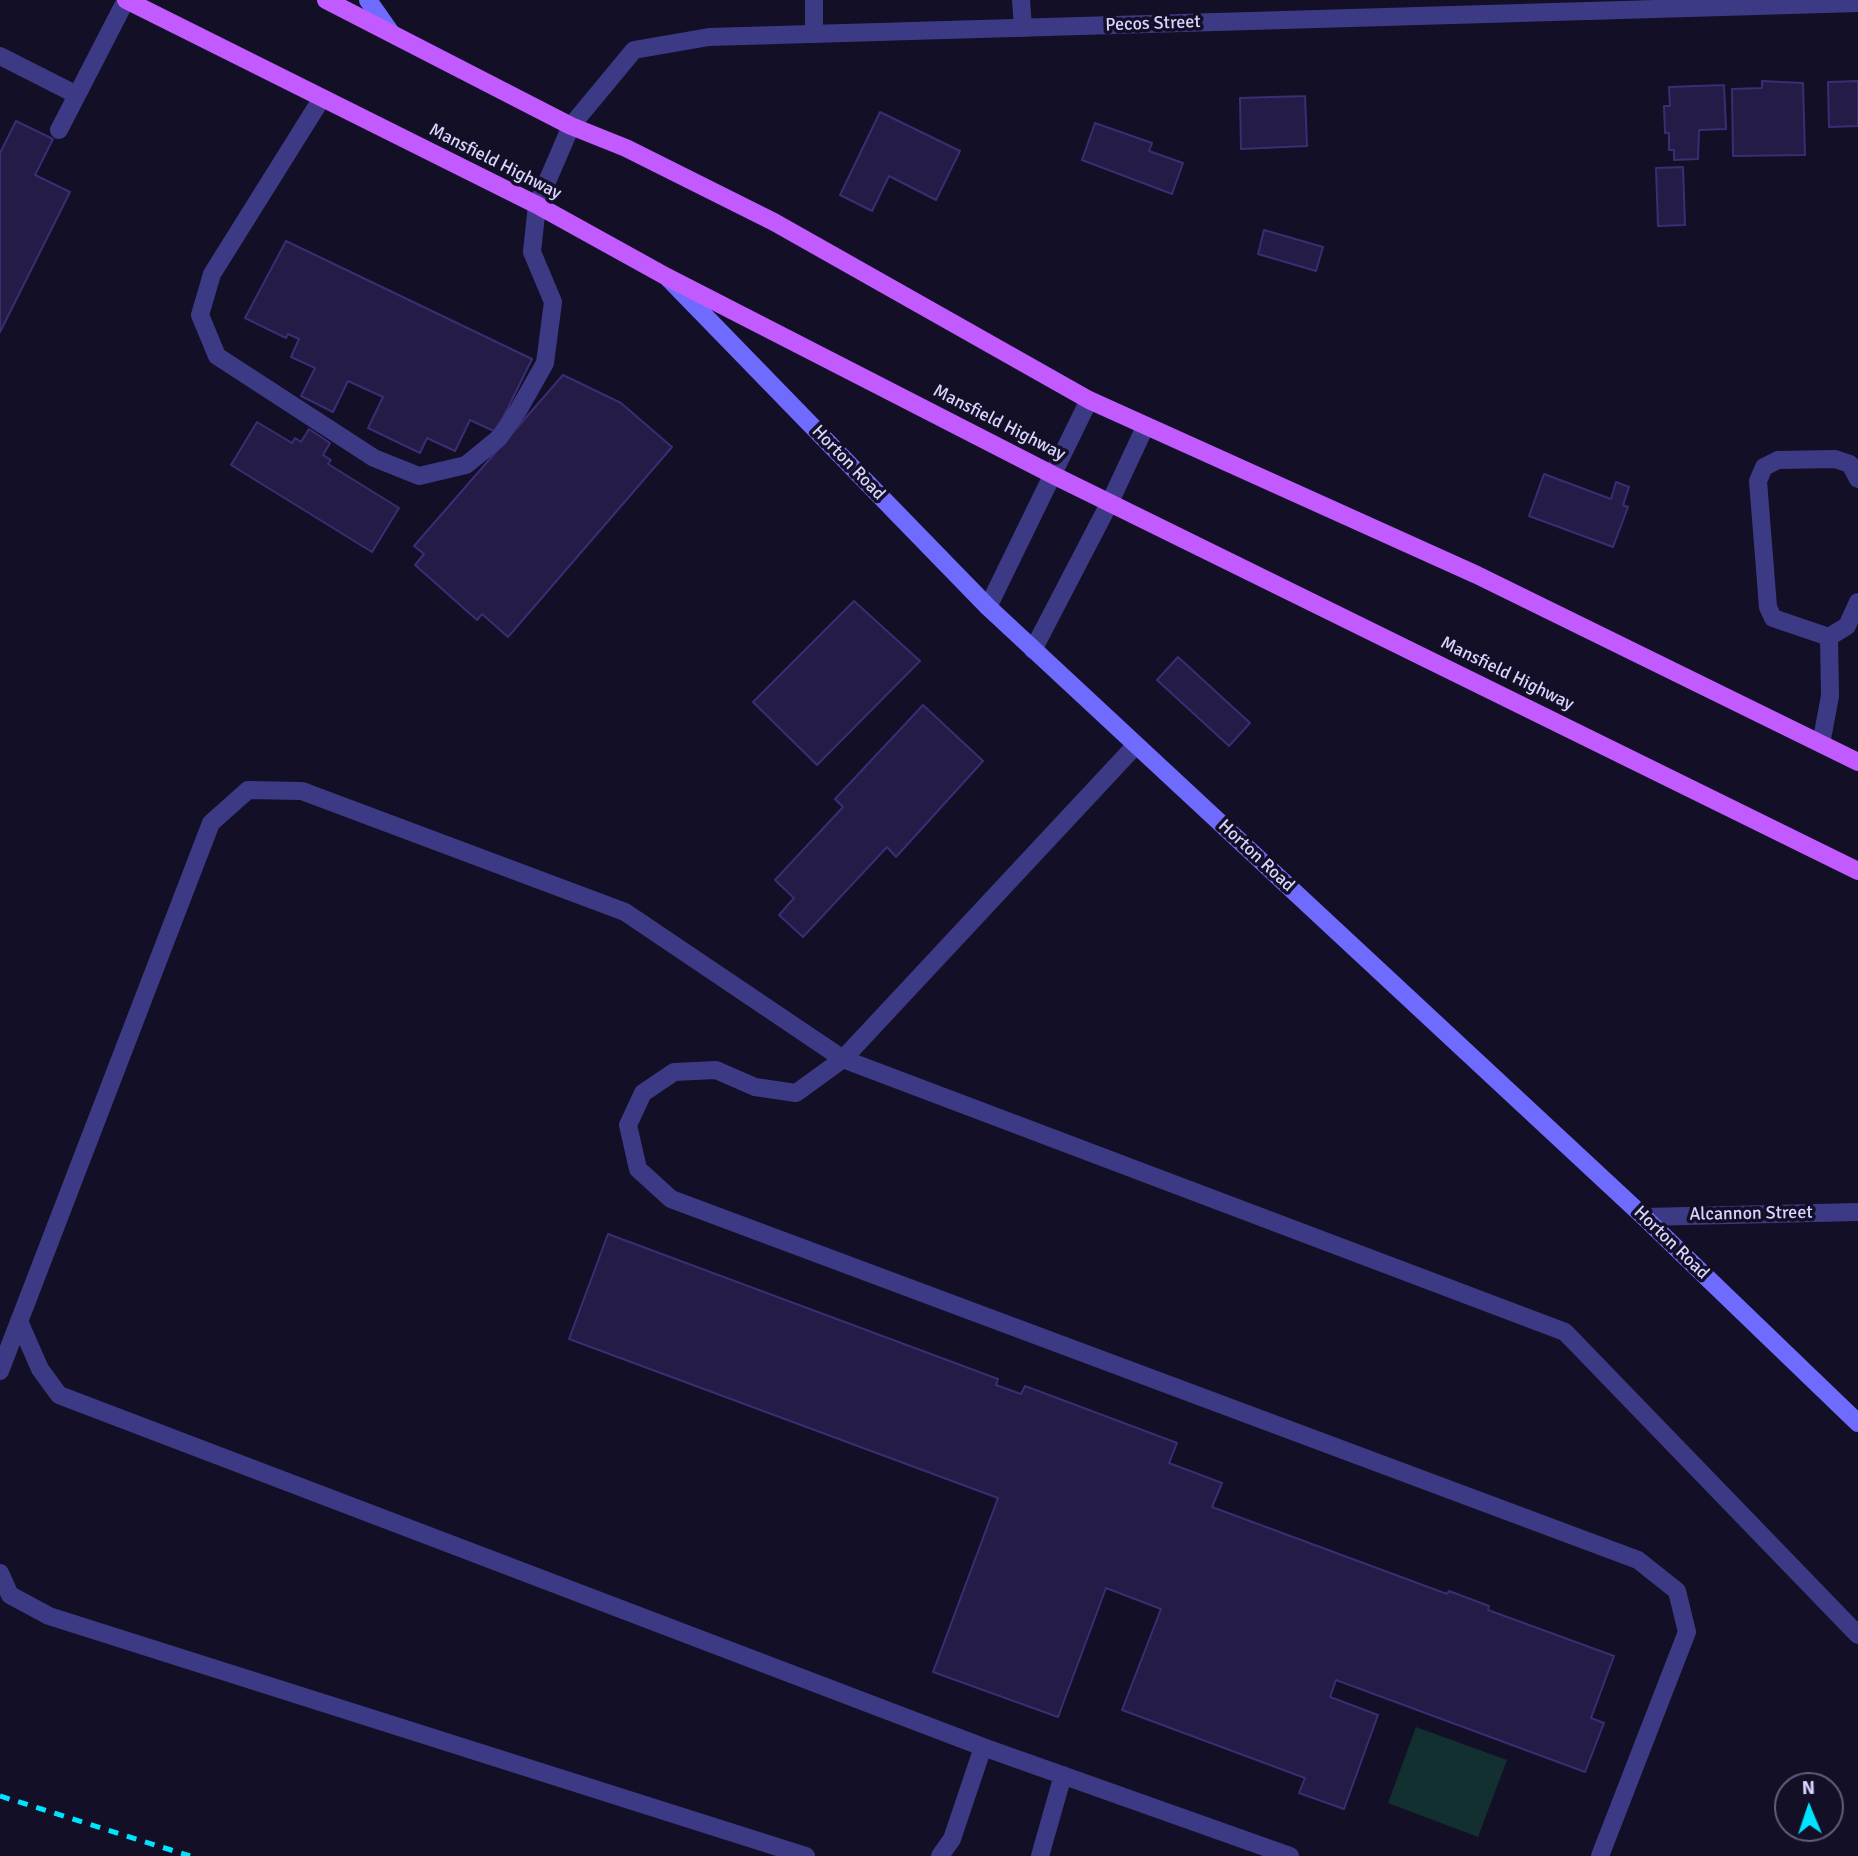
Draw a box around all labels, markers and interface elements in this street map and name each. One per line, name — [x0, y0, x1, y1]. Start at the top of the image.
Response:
street label: Pecos Street — [1105, 12, 1201, 36]
street label: Mansfield Highway — [425, 119, 565, 205]
street label: Mansfield Highway — [929, 380, 1069, 466]
street label: Horton Road — [807, 421, 889, 505]
street label: Mansfield Highway — [1437, 632, 1577, 716]
street label: Horton Road — [1213, 815, 1299, 897]
street label: Horton Road — [1629, 1202, 1713, 1284]
street label: Alcannon Street — [1689, 1202, 1813, 1226]
north arrow — [1774, 1772, 1844, 1842]
text: N — [1801, 1776, 1815, 1800]

